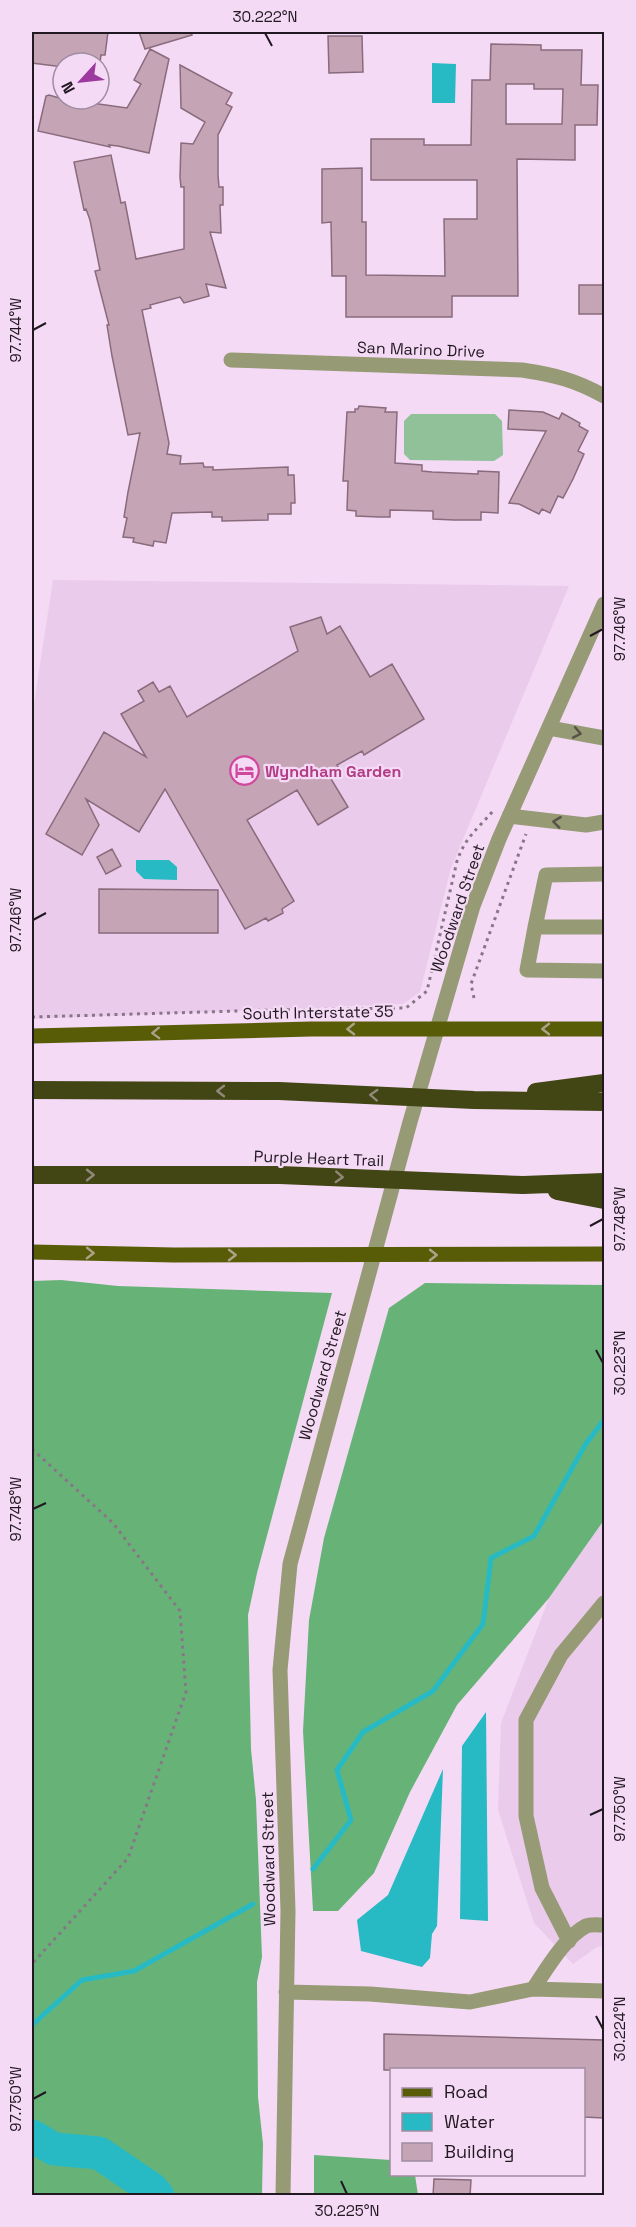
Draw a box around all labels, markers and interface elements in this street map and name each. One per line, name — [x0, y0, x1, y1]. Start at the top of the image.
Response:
text: 30.222°N — [232, 7, 298, 26]
north arrow — [51, 51, 111, 111]
text: N — [56, 78, 80, 97]
text: 97.744°W — [6, 298, 25, 362]
street label: San Marino Drive — [357, 337, 485, 362]
text: 97.746°W — [610, 597, 629, 661]
one-way arrow — [571, 726, 581, 739]
hotel icon: Wyndham Garden — [228, 755, 260, 787]
place label: Wyndham Garden — [265, 761, 401, 782]
one-way arrow — [552, 816, 562, 829]
street label: Woodward Street — [426, 841, 489, 975]
text: 97.746°W — [6, 888, 25, 952]
street label: South Interstate 35 — [242, 1001, 394, 1024]
one-way arrow — [542, 1022, 551, 1035]
one-way arrow — [347, 1023, 356, 1035]
one-way arrow — [152, 1027, 161, 1040]
one-way arrow — [216, 1085, 225, 1097]
one-way arrow — [369, 1089, 378, 1102]
street label: Purple Heart Trail — [253, 1146, 385, 1171]
one-way arrow — [85, 1169, 94, 1181]
one-way arrow — [334, 1171, 343, 1184]
text: 97.748°W — [610, 1187, 629, 1251]
one-way arrow — [85, 1247, 94, 1259]
one-way arrow — [228, 1249, 237, 1261]
one-way arrow — [429, 1249, 438, 1261]
street label: Woodward Street — [294, 1307, 351, 1443]
text: 30.223°N — [610, 1330, 629, 1396]
text: 97.748°W — [6, 1477, 25, 1541]
text: 97.750°W — [610, 1776, 629, 1842]
street label: Woodward Street — [257, 1791, 280, 1927]
text: 30.224°N — [610, 1997, 629, 2061]
text: 97.750°W — [6, 2066, 25, 2132]
legend — [390, 2068, 585, 2176]
text: Road — [444, 2080, 488, 2103]
text: Water — [444, 2110, 495, 2133]
text: Building — [444, 2140, 514, 2163]
text: 30.225°N — [315, 2201, 380, 2220]

